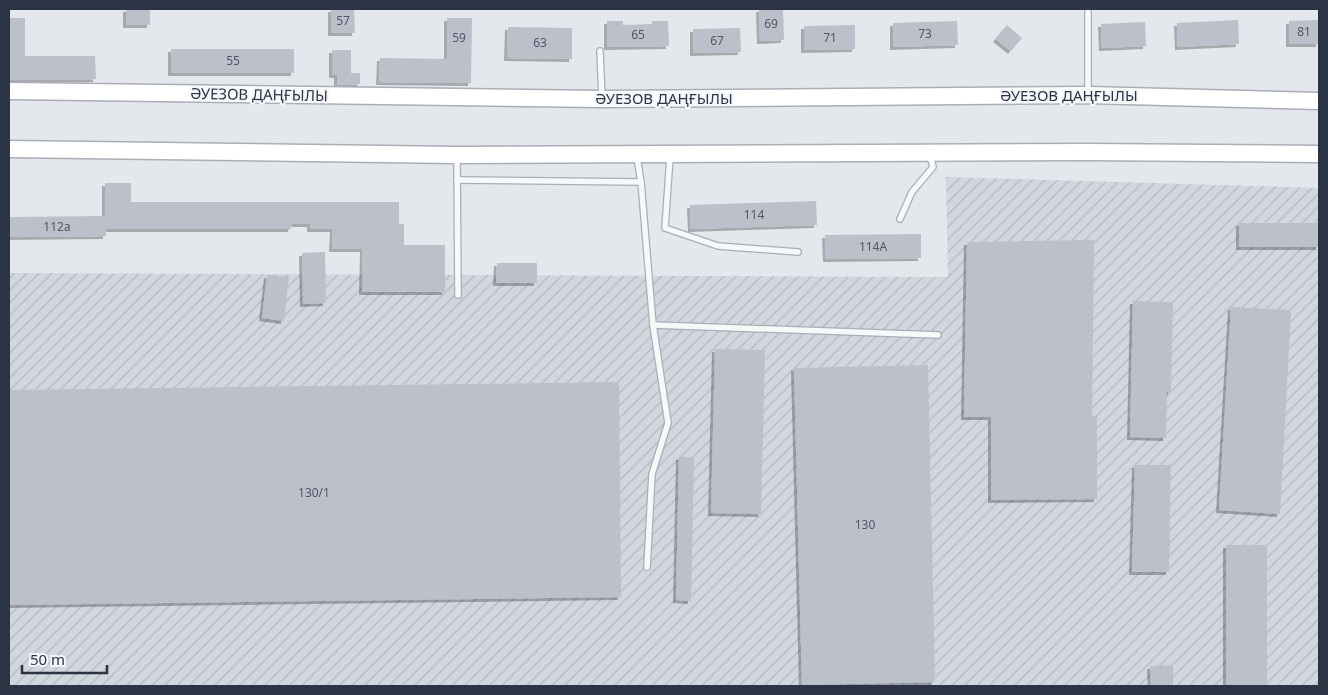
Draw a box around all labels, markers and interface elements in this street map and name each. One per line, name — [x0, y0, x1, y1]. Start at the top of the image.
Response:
house number: 57 — [336, 12, 350, 29]
house number: 69 — [764, 15, 778, 32]
house number: 81 — [1297, 23, 1311, 40]
house number: 73 — [918, 25, 932, 42]
house number: 65 — [631, 26, 645, 43]
house number: 59 — [452, 29, 466, 46]
house number: 71 — [823, 29, 837, 46]
house number: 67 — [710, 32, 724, 49]
house number: 63 — [533, 34, 547, 51]
house number: 55 — [226, 52, 240, 69]
street label: ӘУЕЗОВ ДАҢҒЫЛЫ — [190, 83, 328, 105]
street label: ӘУЕЗОВ ДАҢҒЫЛЫ — [1000, 85, 1138, 105]
street label: ӘУЕЗОВ ДАҢҒЫЛЫ — [595, 88, 733, 108]
house number: 114 — [744, 206, 764, 223]
house number: 112а — [43, 218, 71, 235]
house number: 114А — [859, 238, 887, 255]
house number: 130/1 — [298, 484, 330, 501]
house number: 130 — [855, 516, 875, 533]
scale bar — [22, 642, 108, 674]
text: 50 m — [30, 649, 65, 669]

